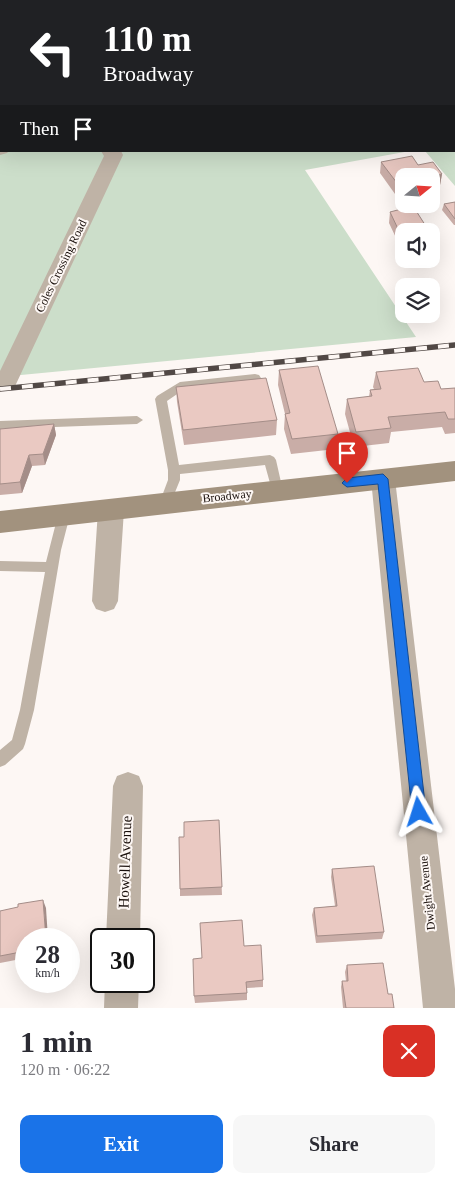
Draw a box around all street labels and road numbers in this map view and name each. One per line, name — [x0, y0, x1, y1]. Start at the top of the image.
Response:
street label: Coles Crossing Road — [32, 217, 90, 315]
street label: Broadway — [202, 486, 252, 506]
street label: Howell Avenue — [115, 815, 135, 909]
street label: Dwight Avenue — [416, 855, 438, 931]

